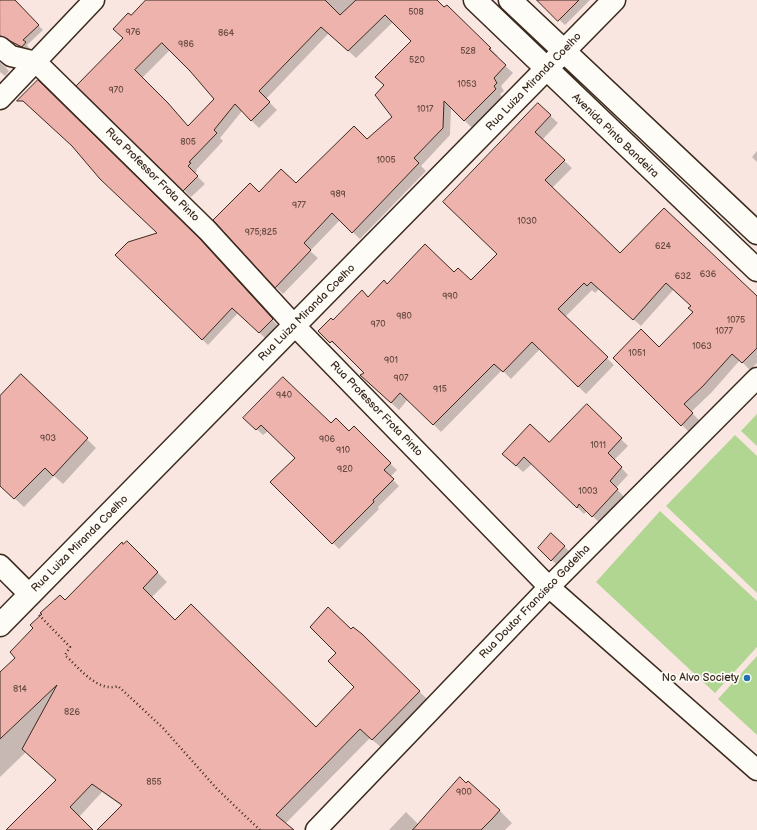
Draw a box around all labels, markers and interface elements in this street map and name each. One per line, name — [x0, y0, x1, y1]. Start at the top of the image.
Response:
house number: 508 — [408, 8, 424, 18]
house number: 976 — [125, 28, 141, 38]
house number: 864 — [218, 29, 234, 39]
street label: Rua Luiza Miranda Coelho — [484, 30, 584, 134]
house number: 986 — [178, 40, 194, 50]
house number: 528 — [460, 47, 476, 57]
house number: 520 — [409, 56, 425, 66]
house number: 1053 — [457, 80, 477, 90]
house number: 970 — [109, 86, 123, 96]
street label: Avenida Pinto Bandeira — [569, 91, 661, 181]
house number: 1017 — [417, 105, 433, 115]
street label: Rua Professor Frota Pinto — [102, 125, 202, 225]
house number: 805 — [180, 138, 196, 148]
house number: 1005 — [376, 156, 396, 166]
house number: 989 — [330, 190, 346, 200]
house number: 977 — [292, 201, 306, 211]
house number: 1030 — [517, 217, 537, 227]
house number: 975;825 — [245, 228, 277, 238]
house number: 624 — [655, 242, 671, 252]
street label: Rua Luiza Miranda Coelho — [256, 262, 358, 364]
house number: 636 — [700, 270, 716, 280]
house number: 632 — [675, 272, 691, 282]
house number: 990 — [442, 292, 458, 302]
house number: 980 — [396, 312, 412, 322]
house number: 1075 — [727, 316, 745, 326]
house number: 970 — [371, 320, 385, 330]
house number: 1077 — [715, 327, 733, 337]
house number: 1063 — [692, 342, 712, 352]
house number: 1051 — [628, 349, 646, 359]
house number: 901 — [384, 356, 398, 366]
street label: Rua Professor Frota Pinto — [327, 359, 425, 459]
house number: 907 — [394, 374, 408, 384]
house number: 915 — [433, 385, 447, 395]
house number: 940 — [276, 391, 292, 401]
house number: 903 — [40, 434, 56, 444]
house number: 906 — [319, 435, 335, 445]
house number: 1011 — [590, 441, 606, 451]
house number: 910 — [336, 446, 350, 456]
house number: 920 — [337, 465, 353, 475]
house number: 1003 — [578, 487, 598, 497]
street label: Rua Luiza Miranda Coelho — [29, 493, 131, 595]
street label: Rua Doutor Francisco Gadelha — [477, 542, 593, 662]
place label: No Alvo Society — [662, 671, 739, 685]
marker: No Alvo Society — [742, 673, 752, 683]
house number: 814 — [13, 685, 27, 695]
house number: 826 — [64, 708, 80, 718]
house number: 855 — [146, 778, 162, 788]
house number: 900 — [456, 788, 472, 798]

